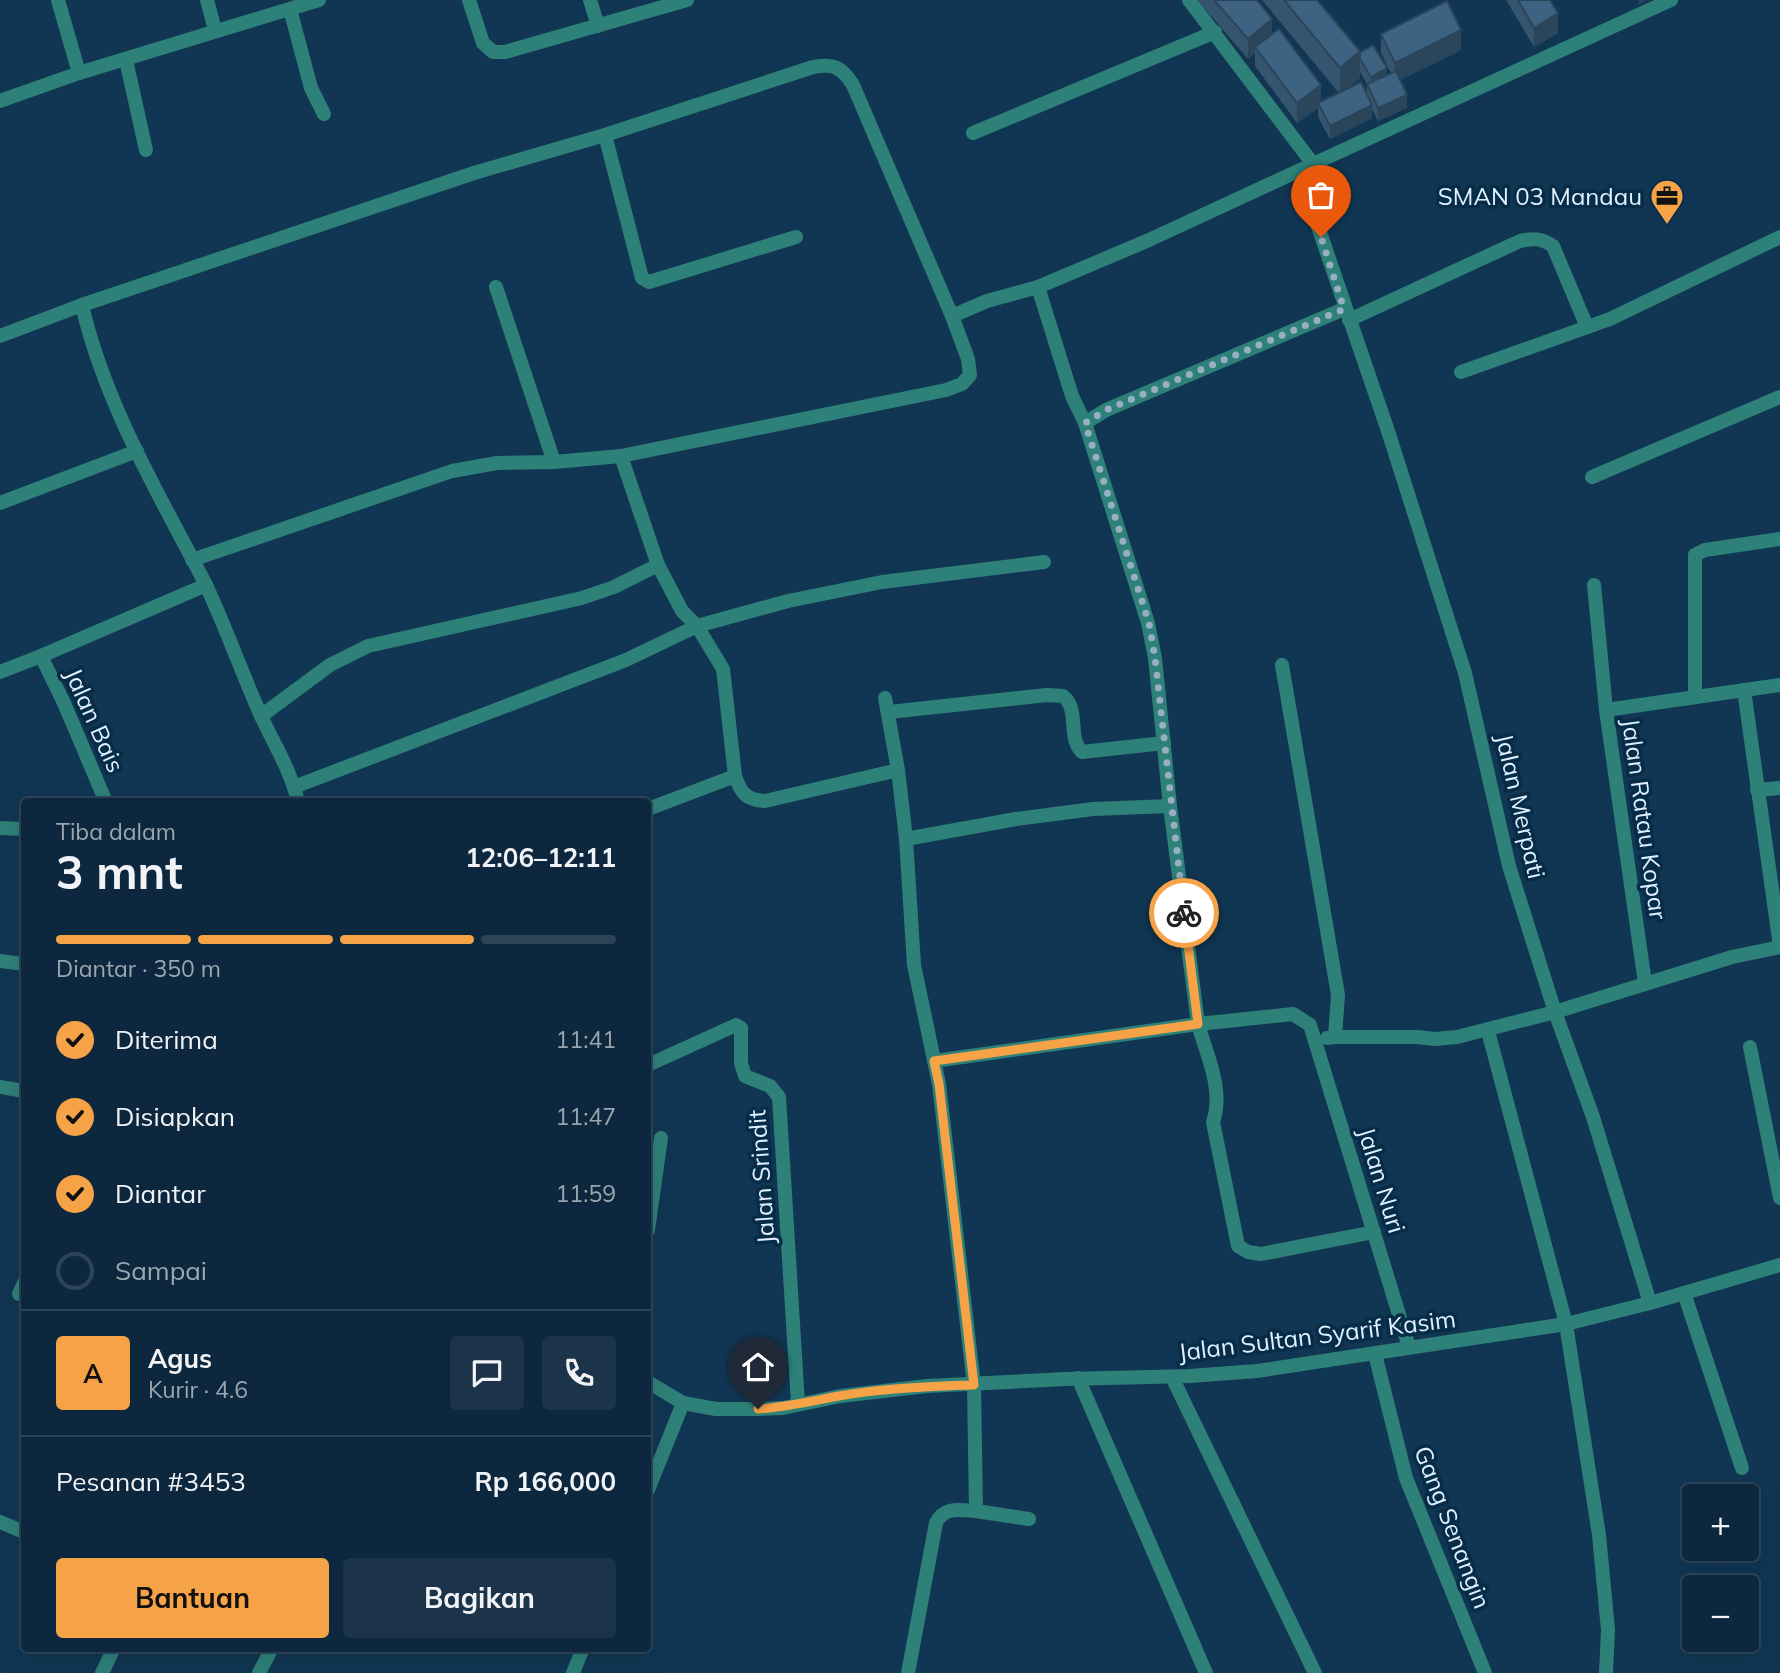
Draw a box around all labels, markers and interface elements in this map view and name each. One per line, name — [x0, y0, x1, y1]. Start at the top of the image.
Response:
pin — [1291, 165, 1351, 237]
icon: bag — [1302, 176, 1340, 214]
office icon: SMAN 03 Mandau — [1648, 177, 1686, 226]
place label: SMAN 03 Mandau — [1438, 181, 1642, 211]
street label: Jalan Bais — [59, 663, 131, 777]
street label: Jalan Ratau Kopar — [1616, 717, 1674, 922]
street label: Jalan Merpati — [1490, 731, 1552, 881]
text: Tiba dalam — [56, 817, 176, 846]
text: 12:06–12:11 — [465, 841, 616, 874]
text: 3 mnt — [56, 843, 183, 901]
courier — [1149, 878, 1219, 948]
icon: bike — [1165, 894, 1203, 932]
text: Diantar · 350 m — [56, 954, 221, 983]
icon: check — [56, 1021, 94, 1059]
text: Diterima — [115, 1023, 218, 1056]
text: 11:41 — [556, 1025, 616, 1054]
icon: check — [56, 1098, 94, 1136]
text: Disiapkan — [115, 1100, 235, 1133]
text: 11:47 — [556, 1102, 616, 1131]
street label: Jalan Srindit — [741, 1109, 781, 1245]
street label: Jalan Nuri — [1352, 1124, 1412, 1236]
icon: check — [56, 1175, 94, 1213]
text: Diantar — [115, 1177, 206, 1210]
text: 11:59 — [556, 1179, 616, 1208]
text: Sampai — [115, 1254, 207, 1287]
street label: Jalan Sultan Syarif Kasim — [1177, 1303, 1457, 1367]
button: chat — [450, 1336, 524, 1410]
button: phone — [542, 1336, 616, 1410]
pin — [728, 1337, 788, 1409]
text: Agus — [148, 1342, 212, 1375]
icon: home — [739, 1348, 777, 1386]
text: A — [83, 1357, 103, 1390]
text: Kurir · 4.6 — [148, 1375, 248, 1404]
street label: Gang Senangin — [1408, 1442, 1498, 1612]
text: Pesanan #3453 — [56, 1465, 246, 1498]
text: Rp 166,000 — [474, 1465, 616, 1498]
map controls — [1682, 1484, 1759, 1652]
button: + — [1682, 1484, 1759, 1561]
button: Bantuan — [56, 1558, 329, 1638]
button: Bagikan — [343, 1558, 616, 1638]
button: − — [1682, 1575, 1759, 1652]

